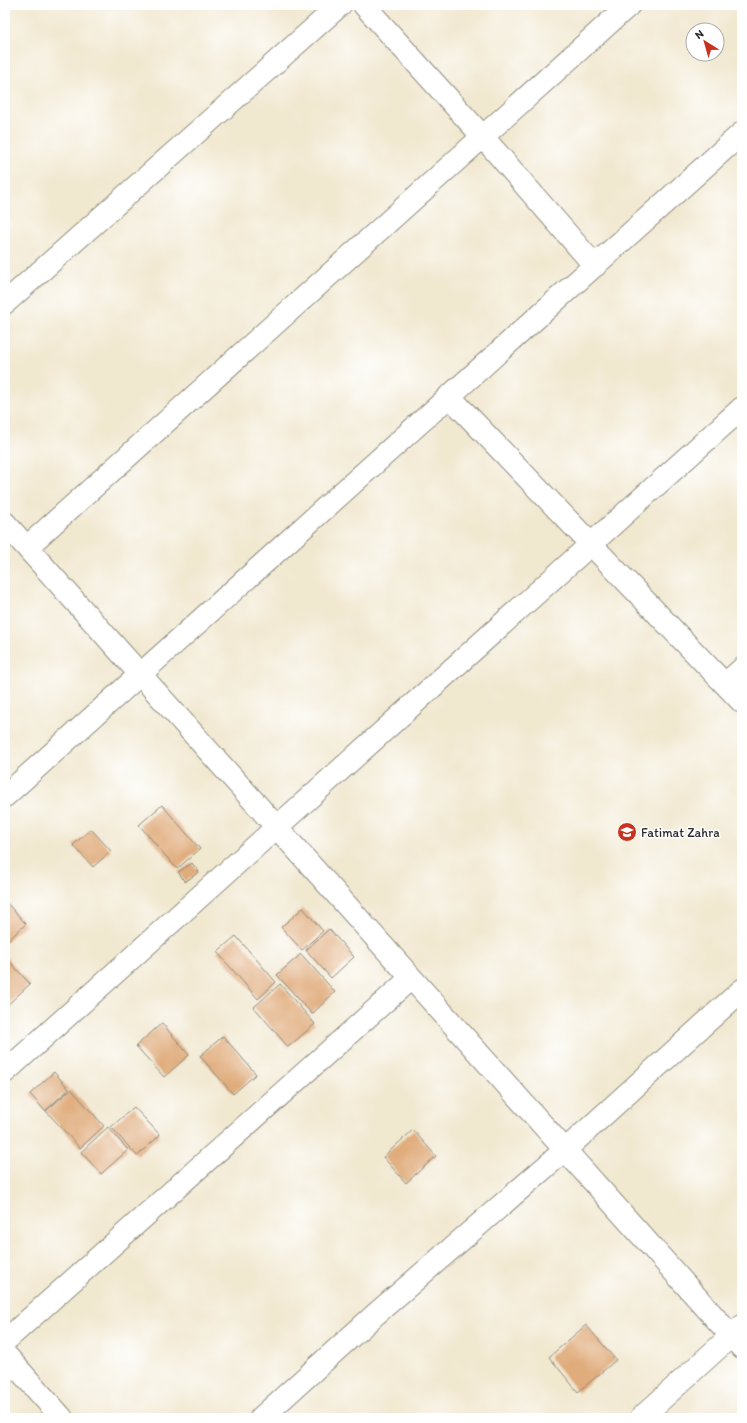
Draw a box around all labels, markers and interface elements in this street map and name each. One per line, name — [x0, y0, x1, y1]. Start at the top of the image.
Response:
north arrow — [685, 22, 725, 62]
text: N — [692, 27, 706, 42]
school or university icon: Fatimat Zahra — [616, 821, 638, 843]
place label: Fatimat Zahra — [641, 825, 720, 840]

